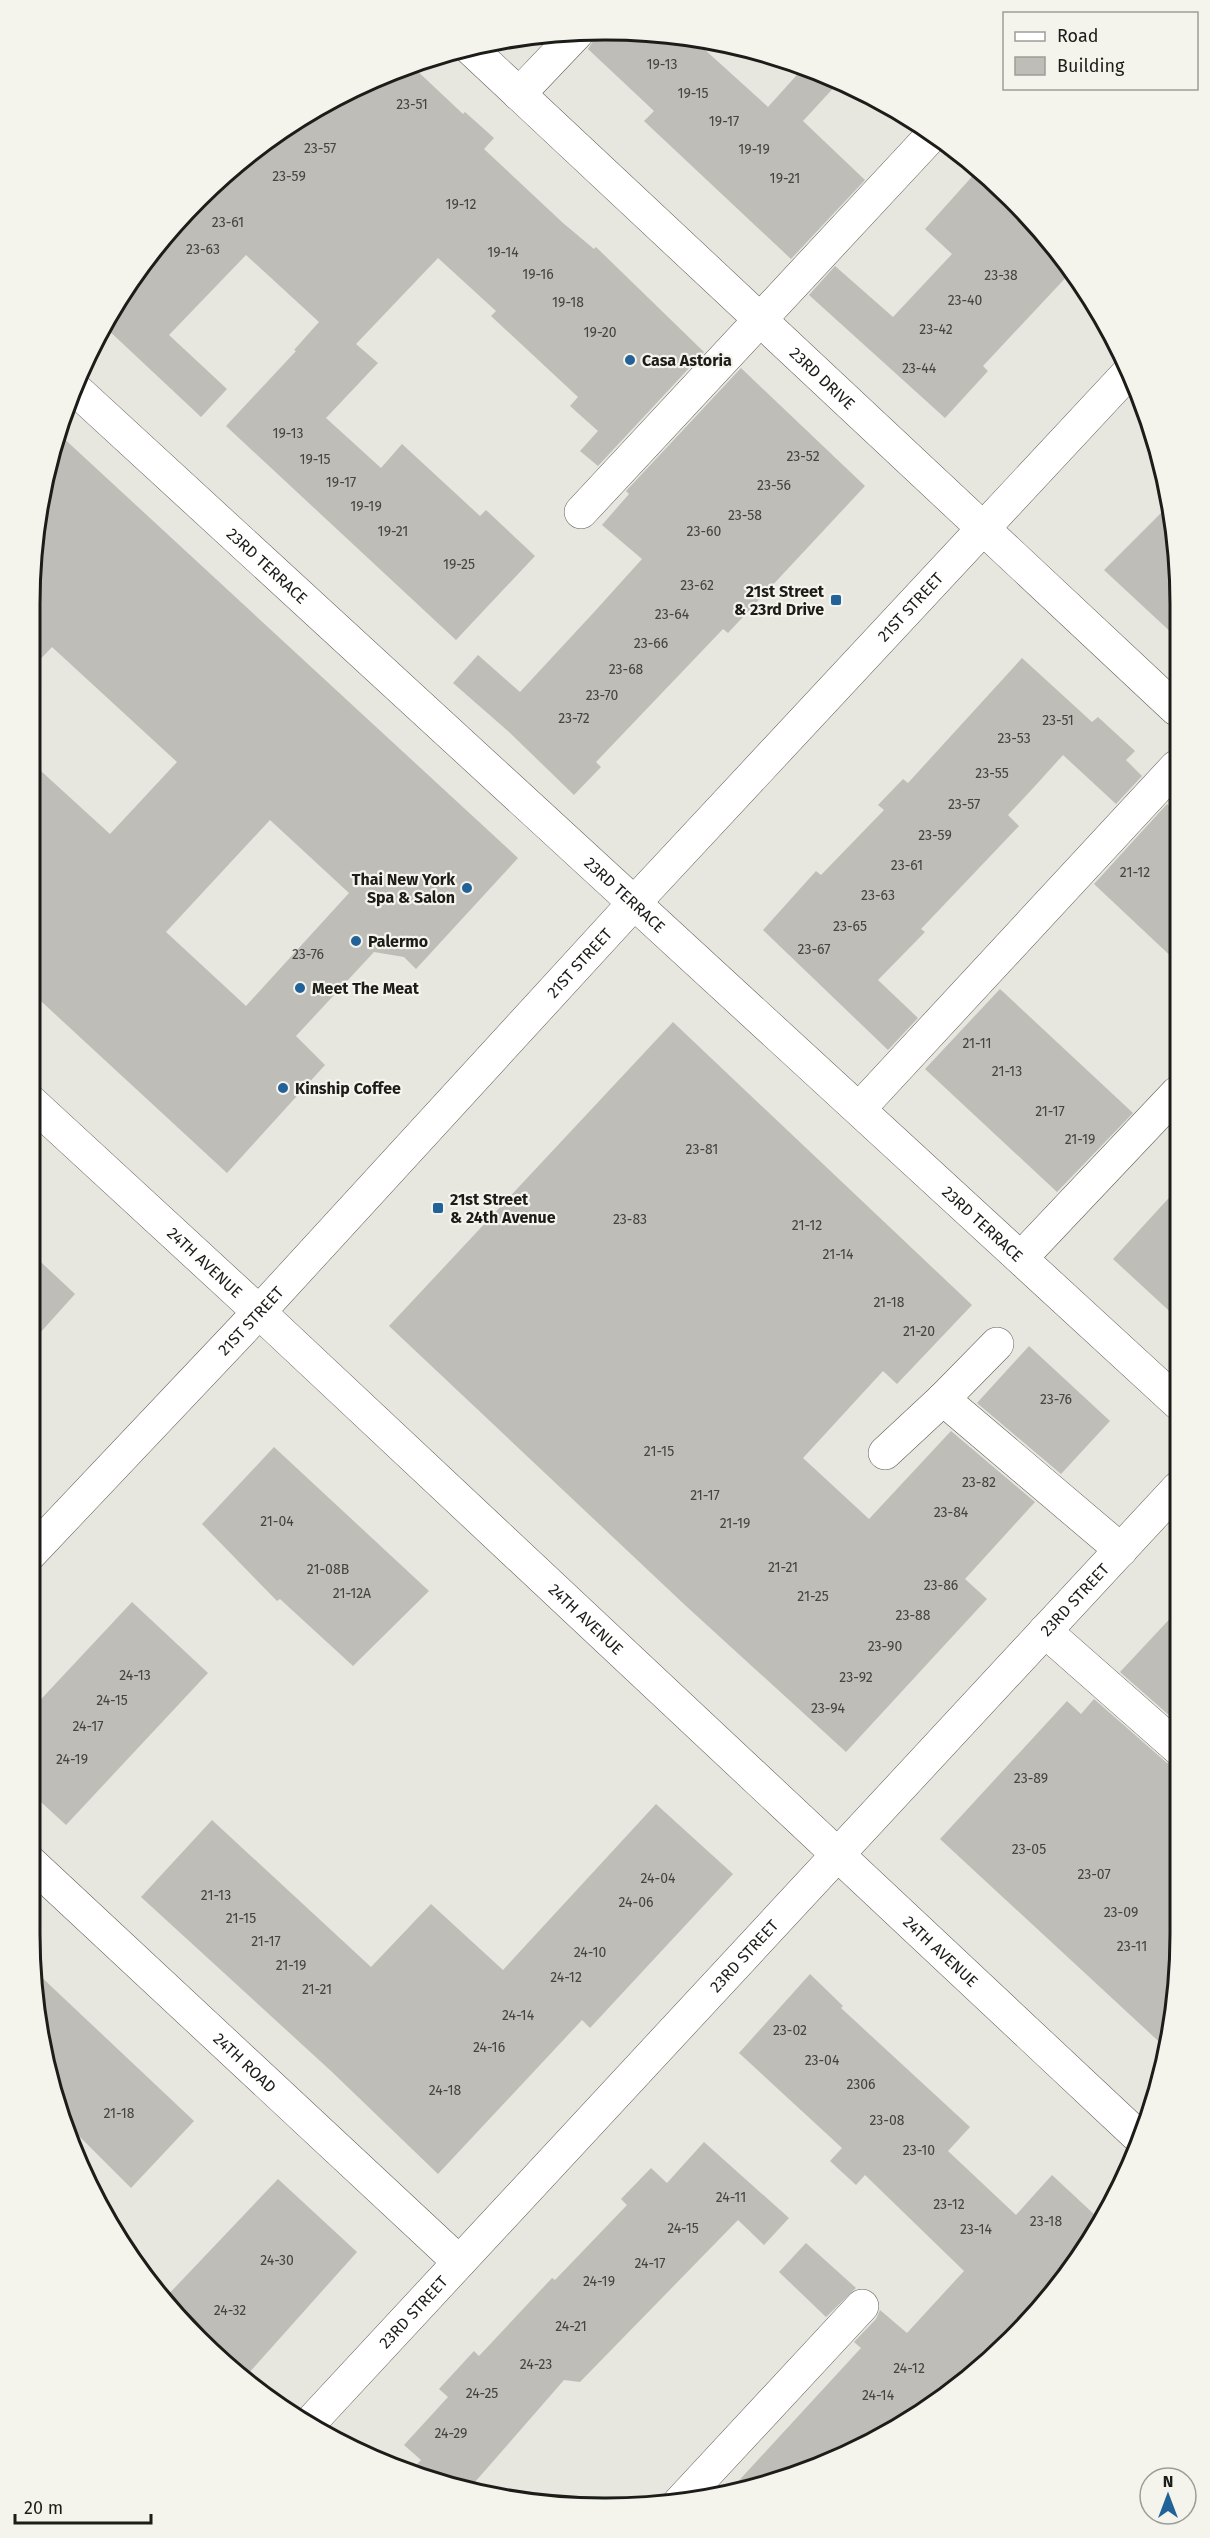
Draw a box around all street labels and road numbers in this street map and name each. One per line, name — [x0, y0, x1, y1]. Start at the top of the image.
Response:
street label: 23RD DRIVE — [786, 343, 859, 413]
street label: 23RD TERRACE — [223, 524, 312, 607]
street label: 21ST STREET — [873, 568, 947, 645]
street label: 23RD TERRACE — [581, 853, 669, 936]
street label: 21ST STREET — [543, 924, 616, 1001]
street label: 23RD TERRACE — [939, 1182, 1027, 1265]
street label: 24TH AVENUE — [164, 1223, 246, 1301]
street label: 21ST STREET — [214, 1282, 288, 1359]
street label: 23RD STREET — [1036, 1559, 1113, 1640]
street label: 24TH AVENUE — [545, 1579, 627, 1658]
street label: 24TH AVENUE — [900, 1912, 982, 1991]
street label: 23RD STREET — [706, 1915, 782, 1996]
street label: 24TH ROAD — [210, 2029, 280, 2096]
street label: 23RD STREET — [375, 2271, 452, 2352]

